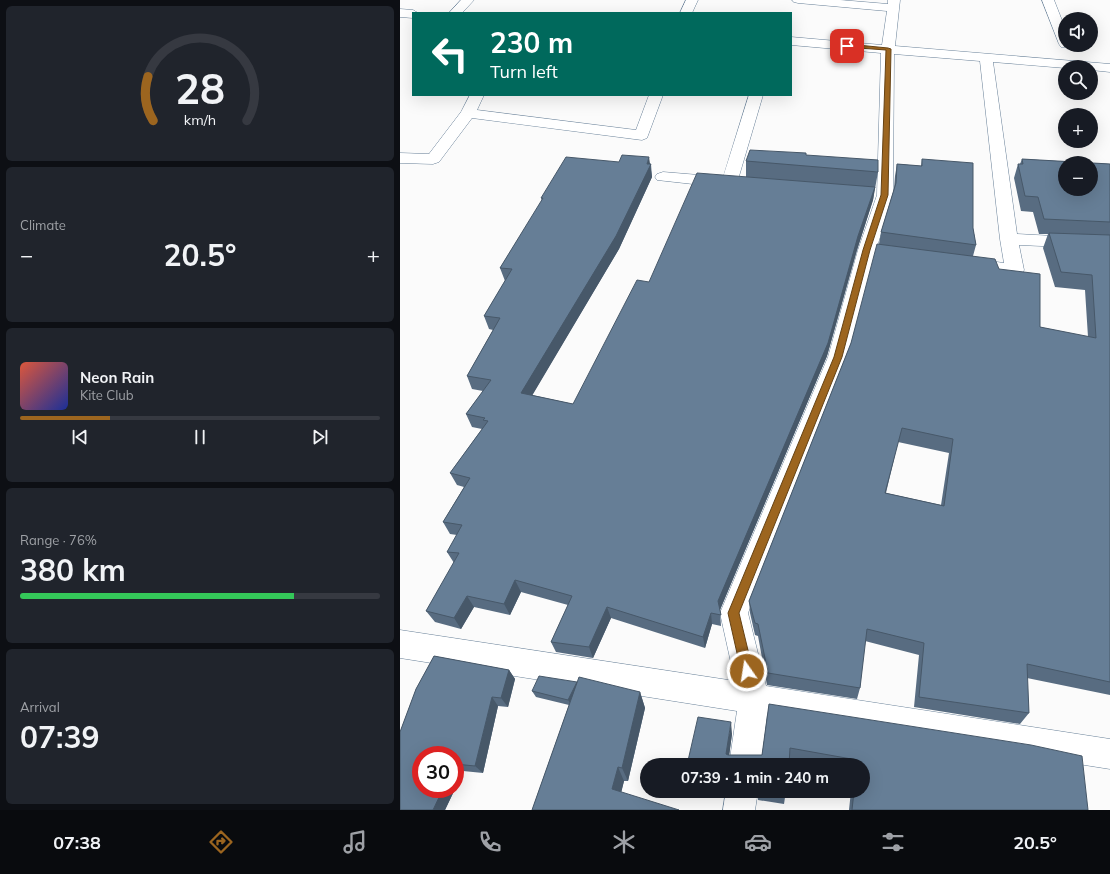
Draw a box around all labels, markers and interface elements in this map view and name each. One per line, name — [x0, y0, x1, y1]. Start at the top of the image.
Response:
map controls — [1058, 12, 1098, 196]
button: sound — [1058, 12, 1098, 52]
text: 230 m — [490, 25, 573, 60]
icon: left — [424, 28, 476, 80]
pin — [830, 29, 864, 63]
icon: arrive — [836, 35, 858, 57]
text: Turn left — [490, 60, 558, 83]
button: search — [1058, 60, 1098, 100]
text: 28 — [175, 62, 225, 114]
button: + — [1058, 108, 1098, 148]
text: km/h — [184, 111, 216, 129]
button: − — [1058, 156, 1098, 196]
text: Climate — [20, 217, 66, 233]
text: 20.5° — [164, 236, 236, 274]
text: − — [20, 241, 33, 269]
text: + — [367, 241, 380, 269]
text: Neon Rain — [80, 368, 154, 387]
text: Kite Club — [80, 387, 134, 403]
icon: previous — [69, 426, 91, 448]
icon: pause — [189, 426, 211, 448]
icon: next — [309, 426, 331, 448]
text: Range · 76% — [20, 532, 97, 548]
text: 380 km — [20, 551, 126, 589]
position arrow — [726, 650, 768, 692]
text: Arrival — [20, 699, 60, 715]
text: 07:39 — [20, 718, 99, 756]
speed limit sign: 30 — [412, 746, 464, 798]
text: 07:39 · 1 min · 240 m — [681, 768, 829, 787]
icon: directions — [207, 828, 235, 856]
icon: music — [341, 828, 369, 856]
icon: phone — [476, 828, 504, 856]
icon: climate — [610, 828, 638, 856]
icon: car — [744, 828, 772, 856]
icon: filters — [879, 828, 907, 856]
text: 07:38 — [53, 831, 101, 854]
text: 20.5° — [1013, 831, 1057, 854]

